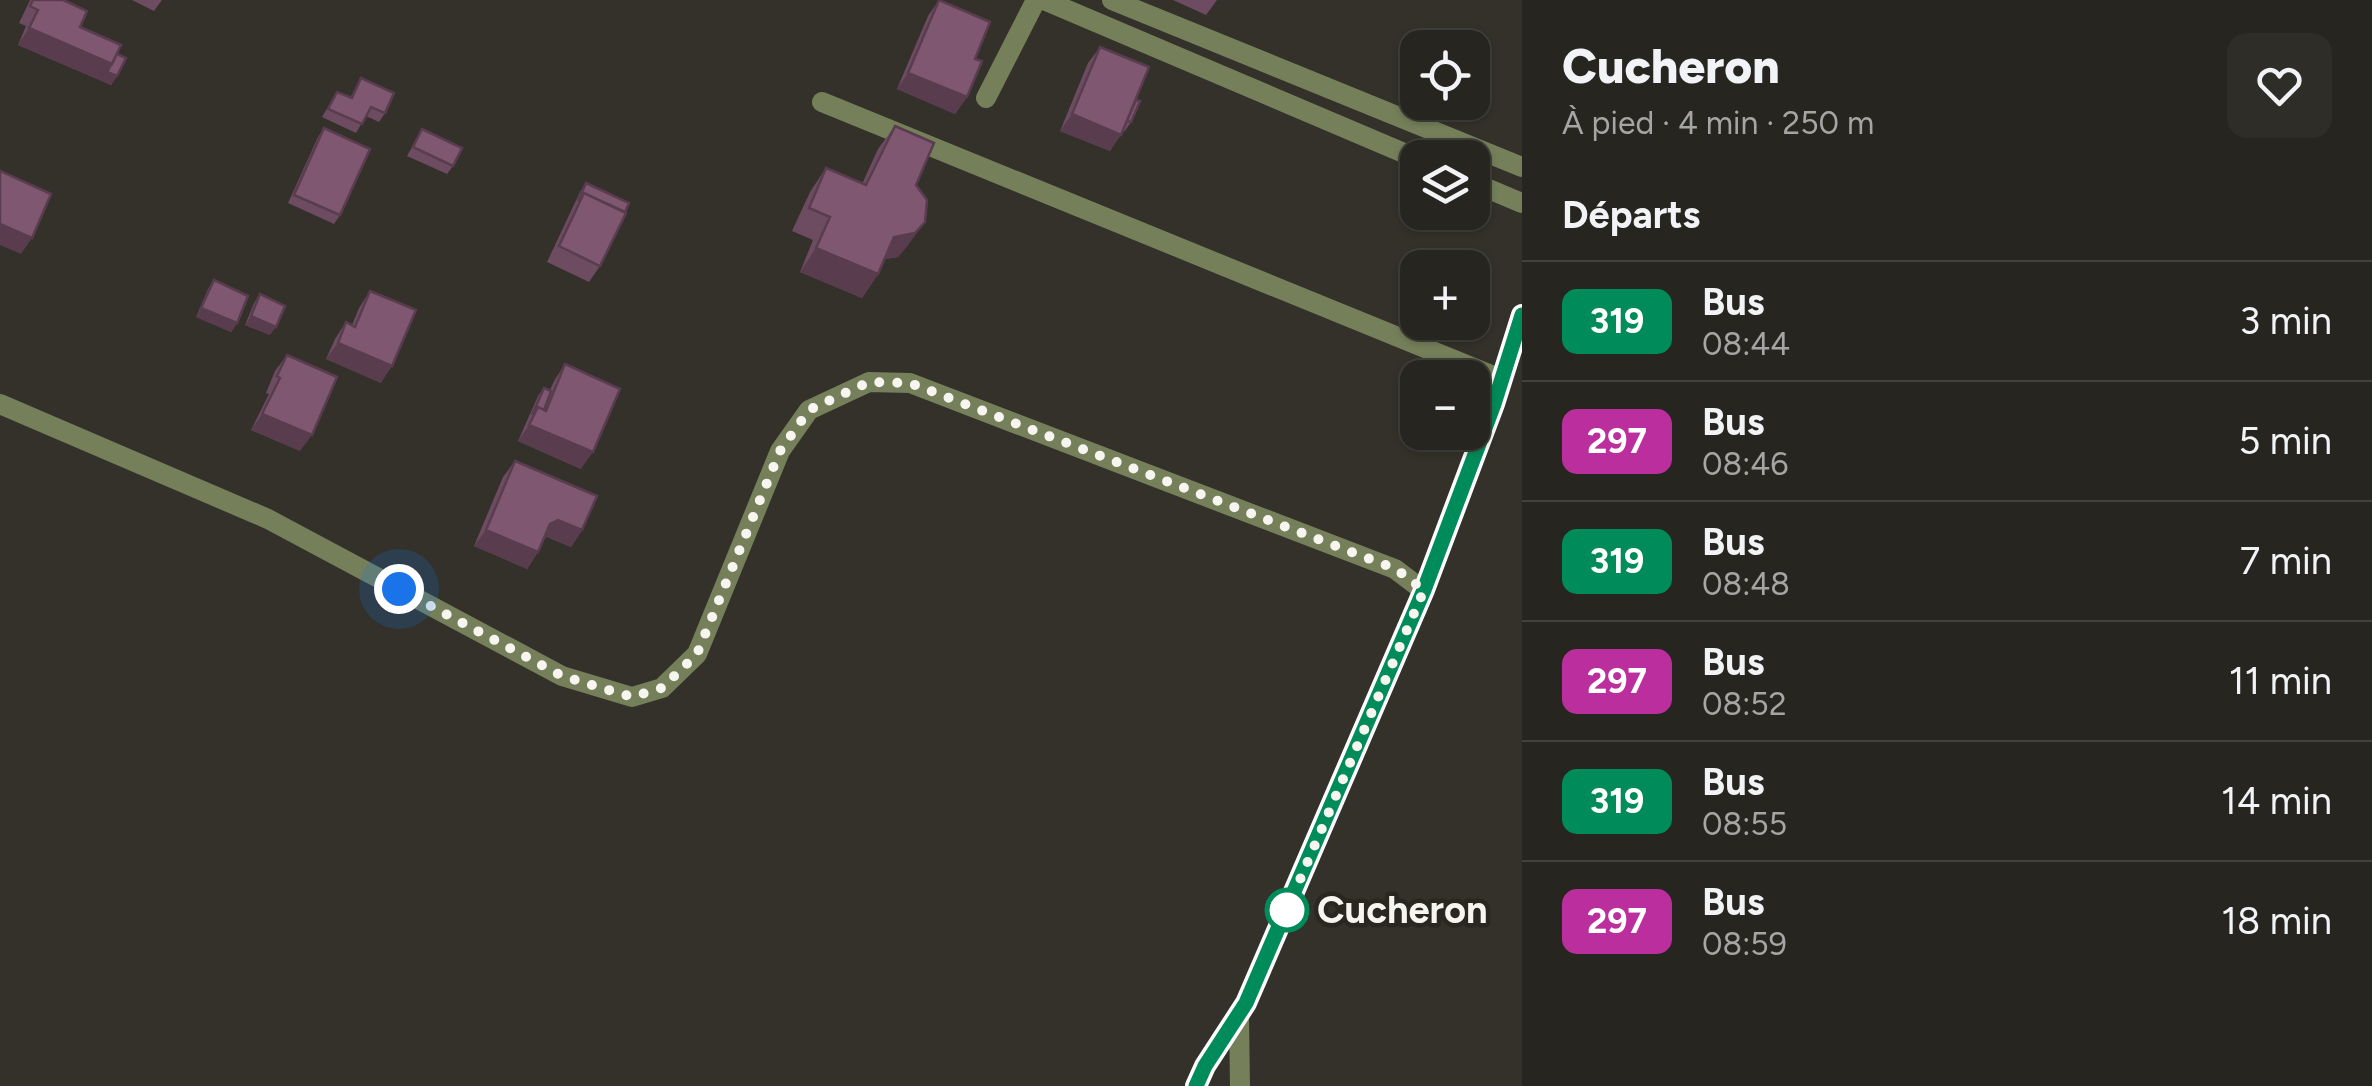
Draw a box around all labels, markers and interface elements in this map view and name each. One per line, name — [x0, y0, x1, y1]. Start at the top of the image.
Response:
map controls — [1400, 30, 1490, 450]
button: locate — [1400, 30, 1490, 120]
button: heart — [2227, 33, 2332, 138]
text: Cucheron — [1562, 37, 1780, 95]
text: À pied · 4 min · 250 m — [1562, 104, 1874, 142]
button: layers — [1400, 140, 1490, 230]
text: Départs — [1562, 192, 1700, 238]
button: + — [1400, 250, 1490, 340]
text: Bus — [1702, 279, 1765, 325]
text: 3 min — [2240, 298, 2332, 344]
text: 319 — [1590, 300, 1644, 342]
text: 08:44 — [1702, 325, 1790, 363]
button: − — [1400, 360, 1490, 450]
text: Bus — [1702, 399, 1765, 445]
text: 5 min — [2238, 418, 2332, 464]
text: 297 — [1587, 420, 1647, 462]
text: 08:46 — [1702, 445, 1788, 483]
text: Bus — [1702, 519, 1765, 565]
text: 7 min — [2240, 538, 2332, 584]
text: 319 — [1590, 540, 1644, 582]
your location — [374, 564, 424, 614]
text: 08:48 — [1702, 565, 1790, 603]
text: Bus — [1702, 639, 1765, 685]
text: 11 min — [2229, 658, 2332, 704]
text: 297 — [1587, 660, 1647, 702]
text: 08:52 — [1702, 685, 1787, 723]
text: Bus — [1702, 759, 1765, 805]
text: 14 min — [2221, 778, 2332, 824]
text: 319 — [1590, 780, 1644, 822]
text: 08:55 — [1702, 805, 1787, 843]
text: Bus — [1702, 879, 1765, 925]
place label: Cucheron — [1317, 887, 1488, 933]
marker: Cucheron — [1266, 889, 1308, 931]
text: 18 min — [2221, 898, 2332, 944]
text: 297 — [1587, 900, 1647, 942]
text: 08:59 — [1702, 925, 1787, 963]

